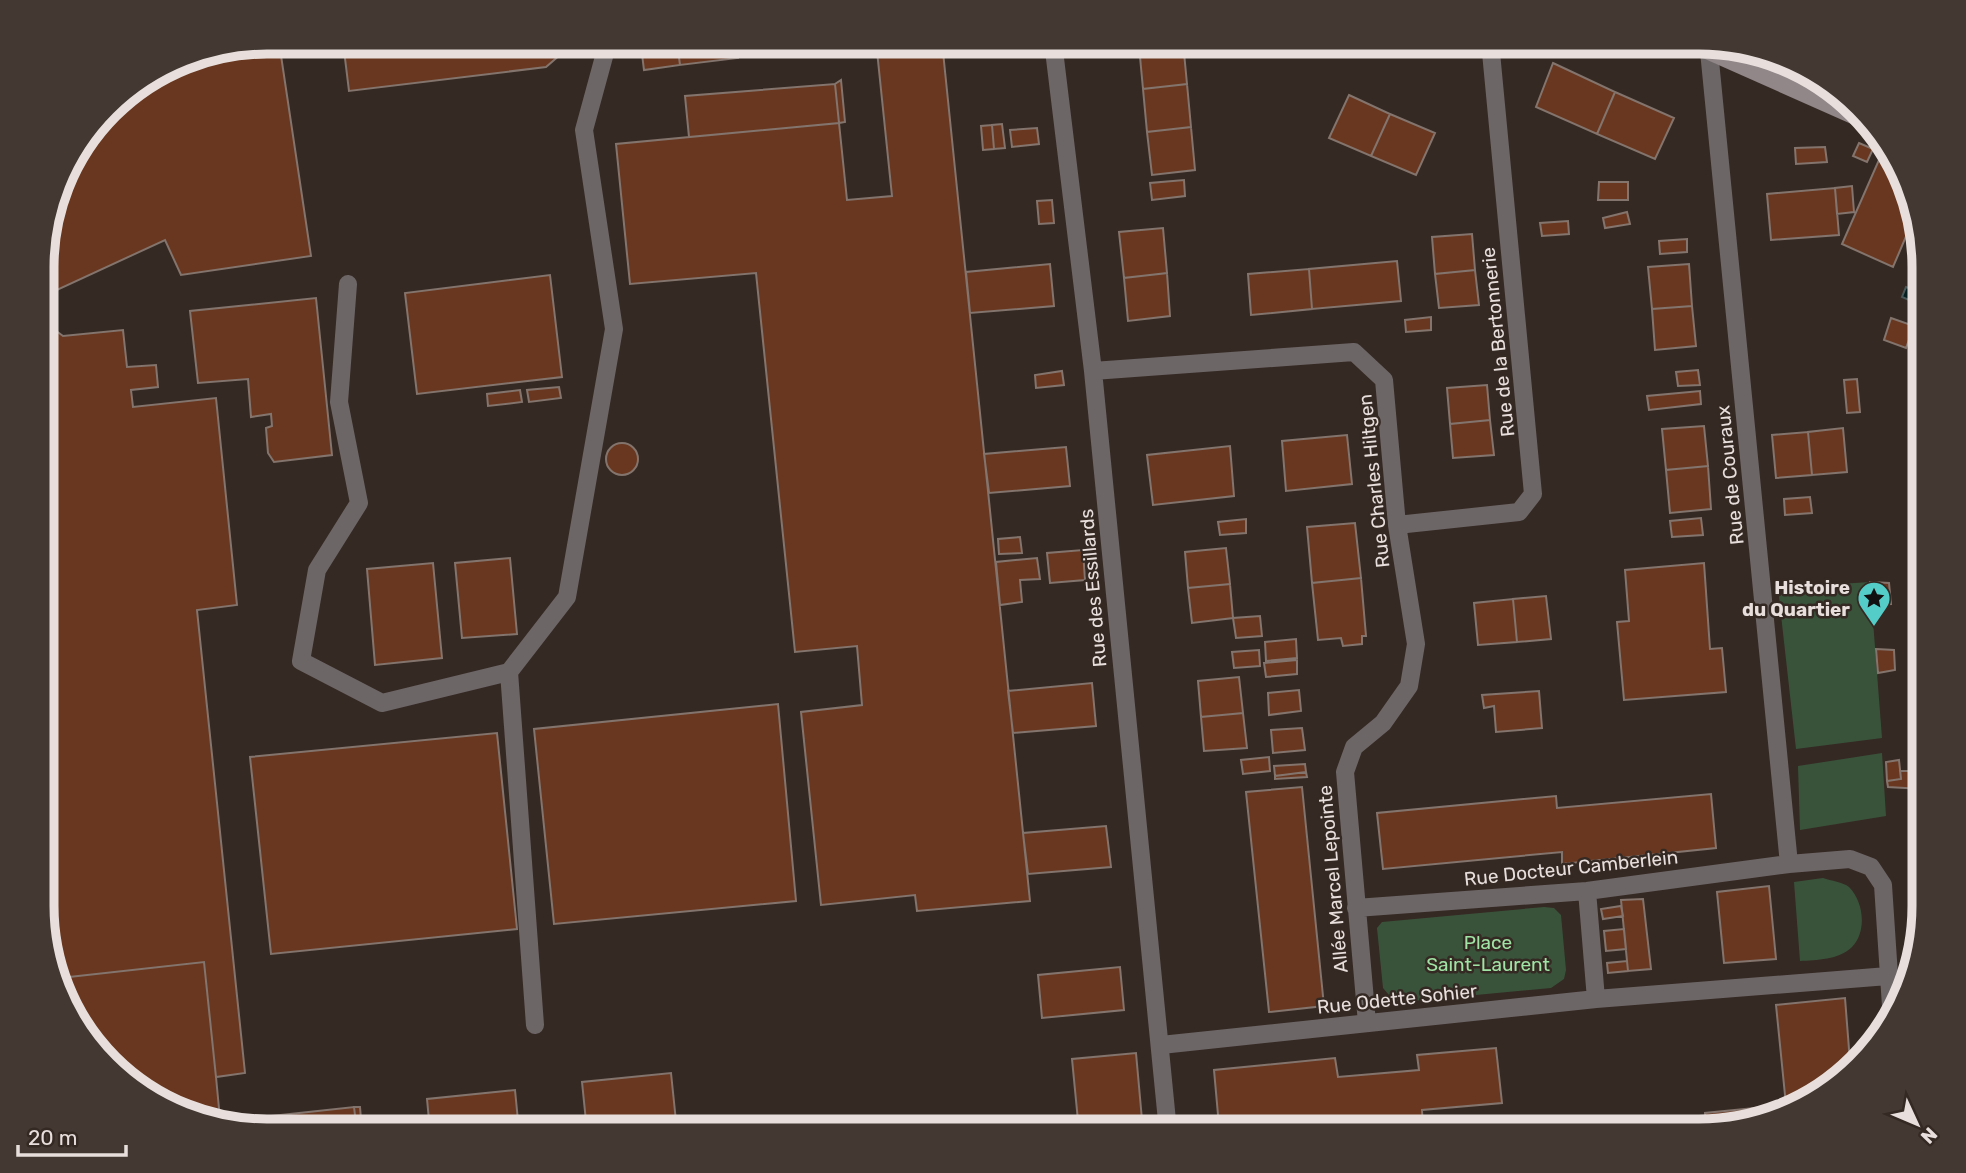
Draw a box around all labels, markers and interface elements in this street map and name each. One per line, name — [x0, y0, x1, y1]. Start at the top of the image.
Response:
street label: Rue de la Bertonnerie — [1477, 246, 1519, 438]
street label: Rue Charles Hiltgen — [1353, 393, 1395, 569]
street label: Rue de Couraux — [1711, 404, 1749, 546]
street label: Rue des Essillards — [1075, 508, 1111, 668]
place label: Histoire du Quartier — [1742, 576, 1850, 621]
place icon: Histoire du Quartier — [1855, 579, 1893, 628]
street label: Allée Marcel Lepointe — [1313, 784, 1353, 974]
street label: Rue Docteur Camberlein — [1463, 845, 1679, 891]
park label: Place Saint-Laurent — [1426, 931, 1550, 976]
street label: Rue Odette Sohier — [1316, 979, 1479, 1019]
north arrow — [1882, 1089, 1952, 1159]
scale bar — [18, 1114, 126, 1158]
text: N — [1916, 1123, 1942, 1148]
text: 20 m — [28, 1125, 77, 1150]

